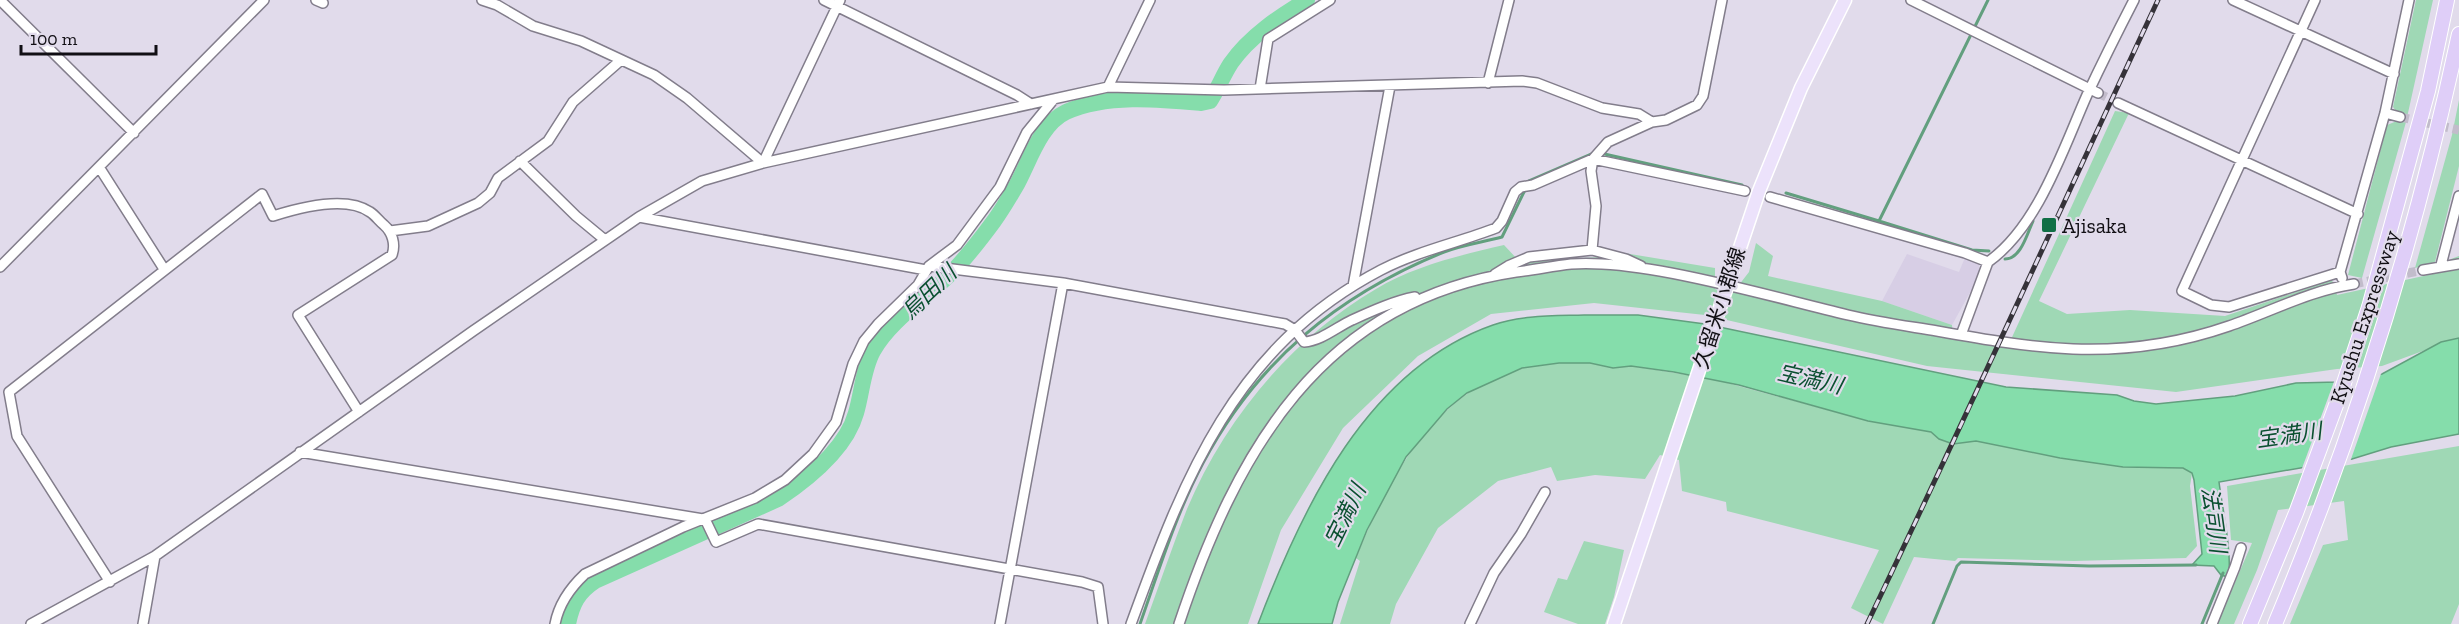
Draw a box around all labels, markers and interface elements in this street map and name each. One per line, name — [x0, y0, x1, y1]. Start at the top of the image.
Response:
scale bar — [21, 18, 156, 56]
text: 100 m — [30, 28, 78, 50]
place label: Ajisaka — [2062, 213, 2127, 239]
marker: Ajisaka — [2040, 216, 2058, 234]
street label: Kyushu Expressway — [2324, 227, 2404, 407]
street label: 久留米小郡線 — [1688, 244, 1750, 372]
water label: 烏田川 — [896, 258, 964, 325]
water label: 宝満川 — [1775, 358, 1847, 400]
water label: 宝満川 — [2254, 417, 2326, 453]
water label: 宝満川 — [1318, 478, 1372, 551]
water label: 法司川 — [2196, 485, 2232, 557]

